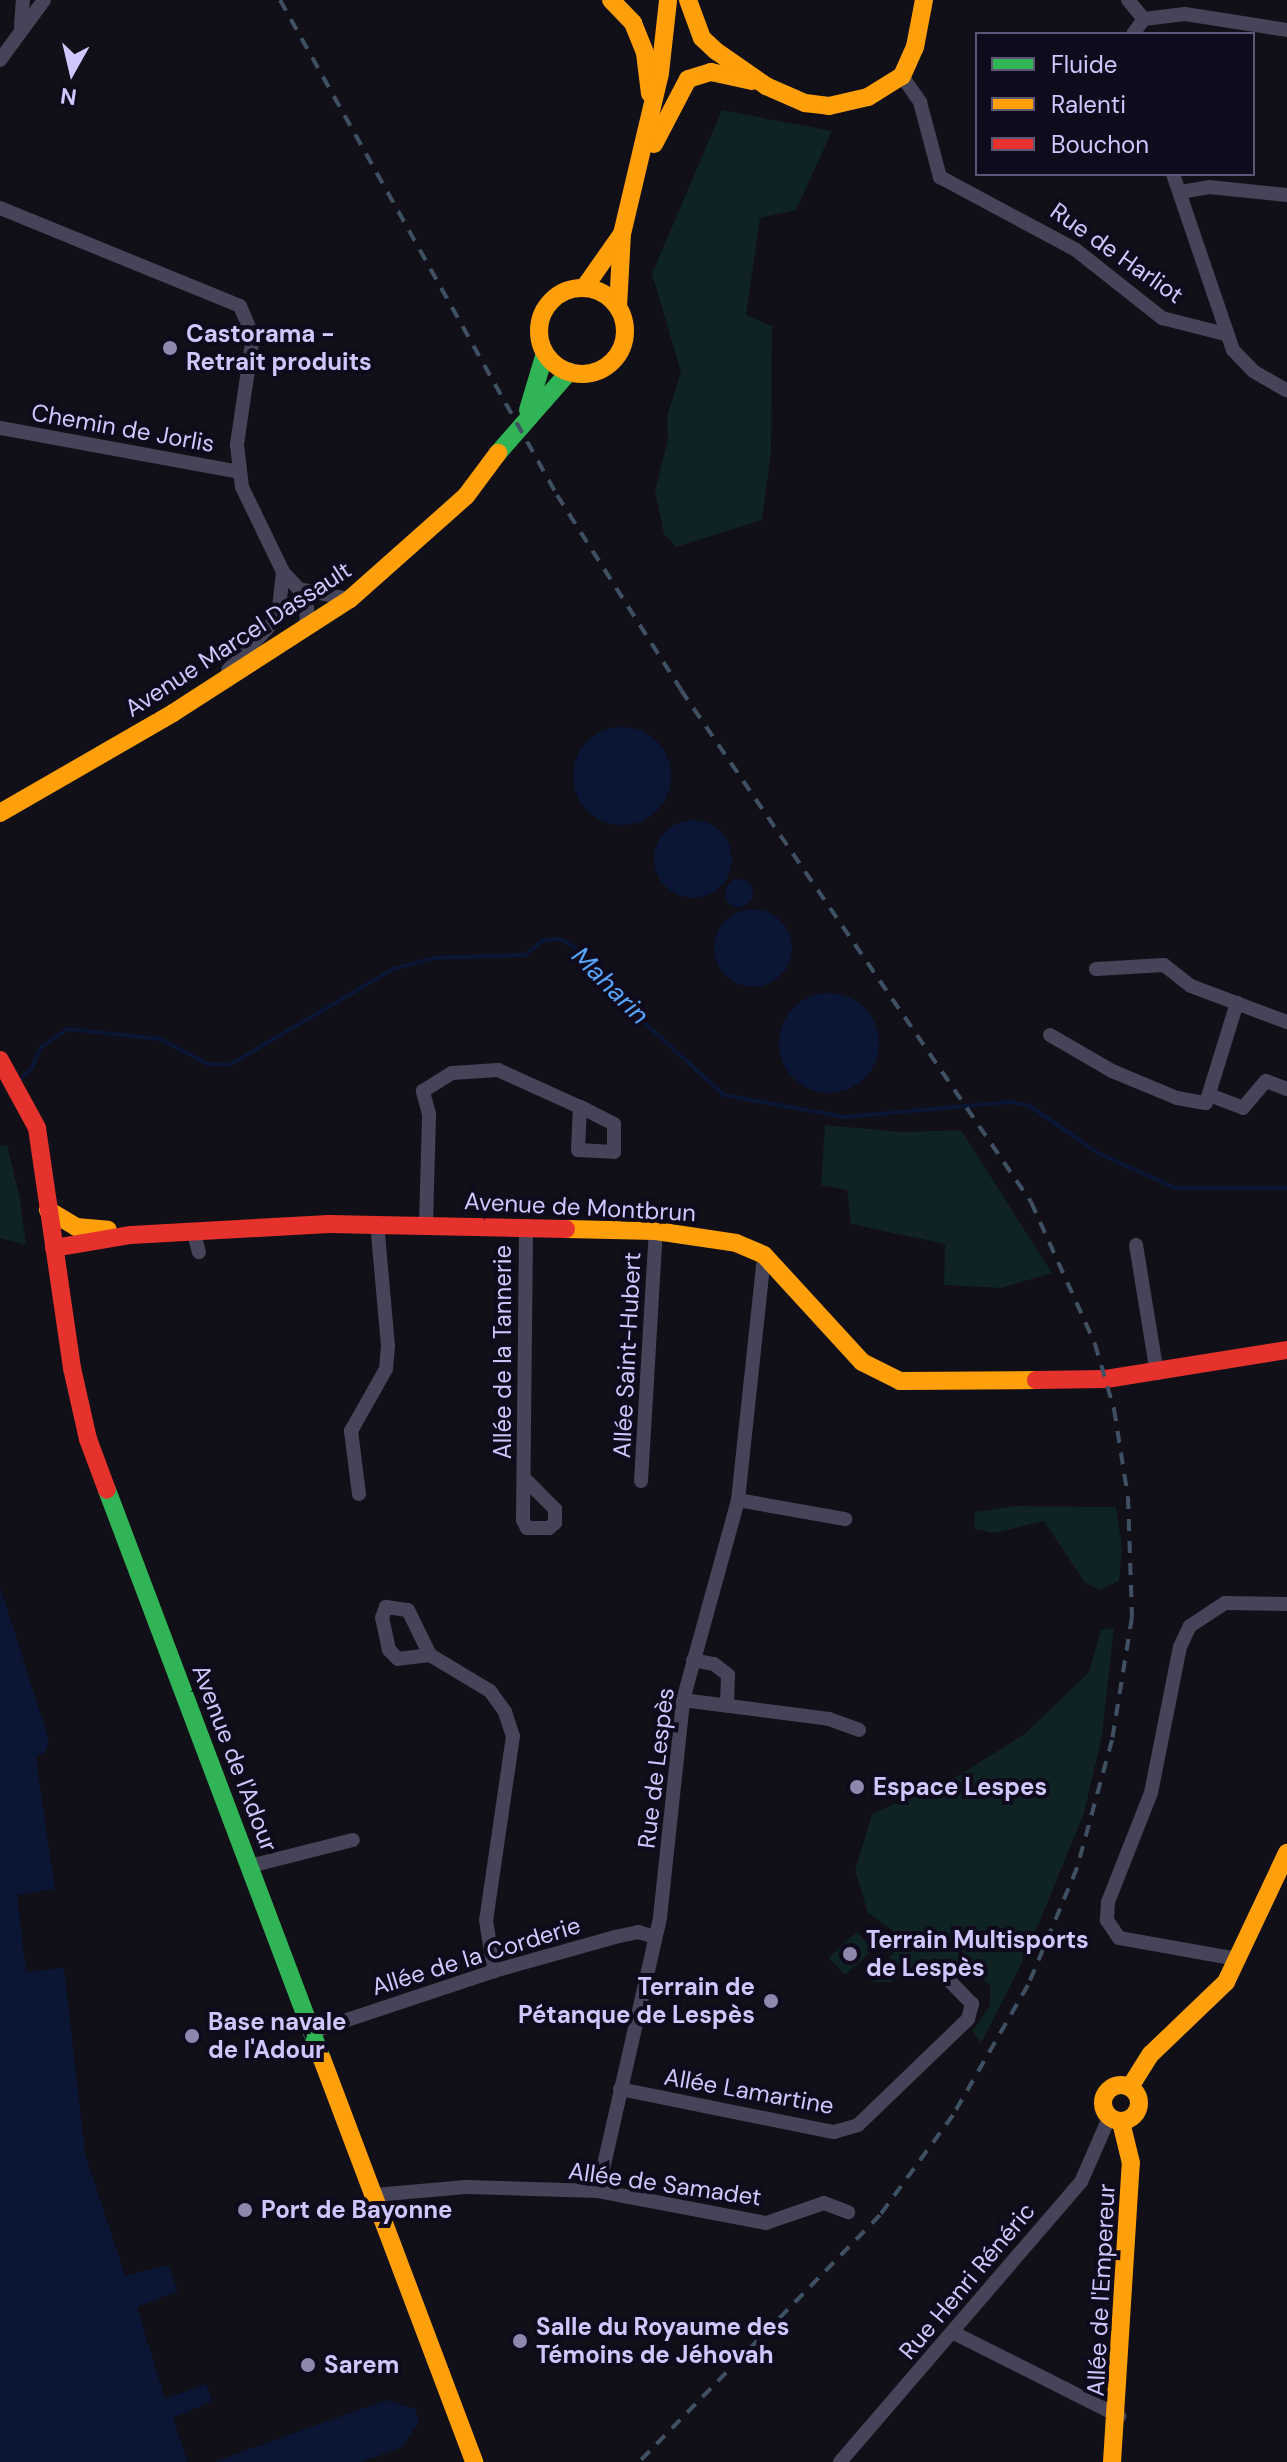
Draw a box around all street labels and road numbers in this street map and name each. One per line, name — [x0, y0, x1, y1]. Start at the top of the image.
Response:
street label: Rue de Harliot — [1045, 197, 1189, 309]
street label: Chemin de Jorlis — [29, 398, 217, 458]
street label: Avenue Marcel Dassault — [119, 555, 357, 723]
street label: Avenue de Montbrun — [463, 1187, 697, 1227]
street label: Allée de la Tannerie — [489, 1245, 517, 1459]
street label: Allée Saint-Hubert — [607, 1251, 647, 1459]
street label: Avenue de l'Adour — [186, 1660, 284, 1856]
street label: Rue de Lespès — [632, 1686, 680, 1850]
street label: Allée de la Corderie — [368, 1911, 584, 2001]
street label: Allée Lamartine — [662, 2062, 836, 2120]
street label: Allée de Samadet — [567, 2156, 763, 2212]
street label: Allée de l'Empereur — [1081, 2183, 1121, 2397]
street label: Rue Henri Rénéric — [893, 2197, 1041, 2365]

